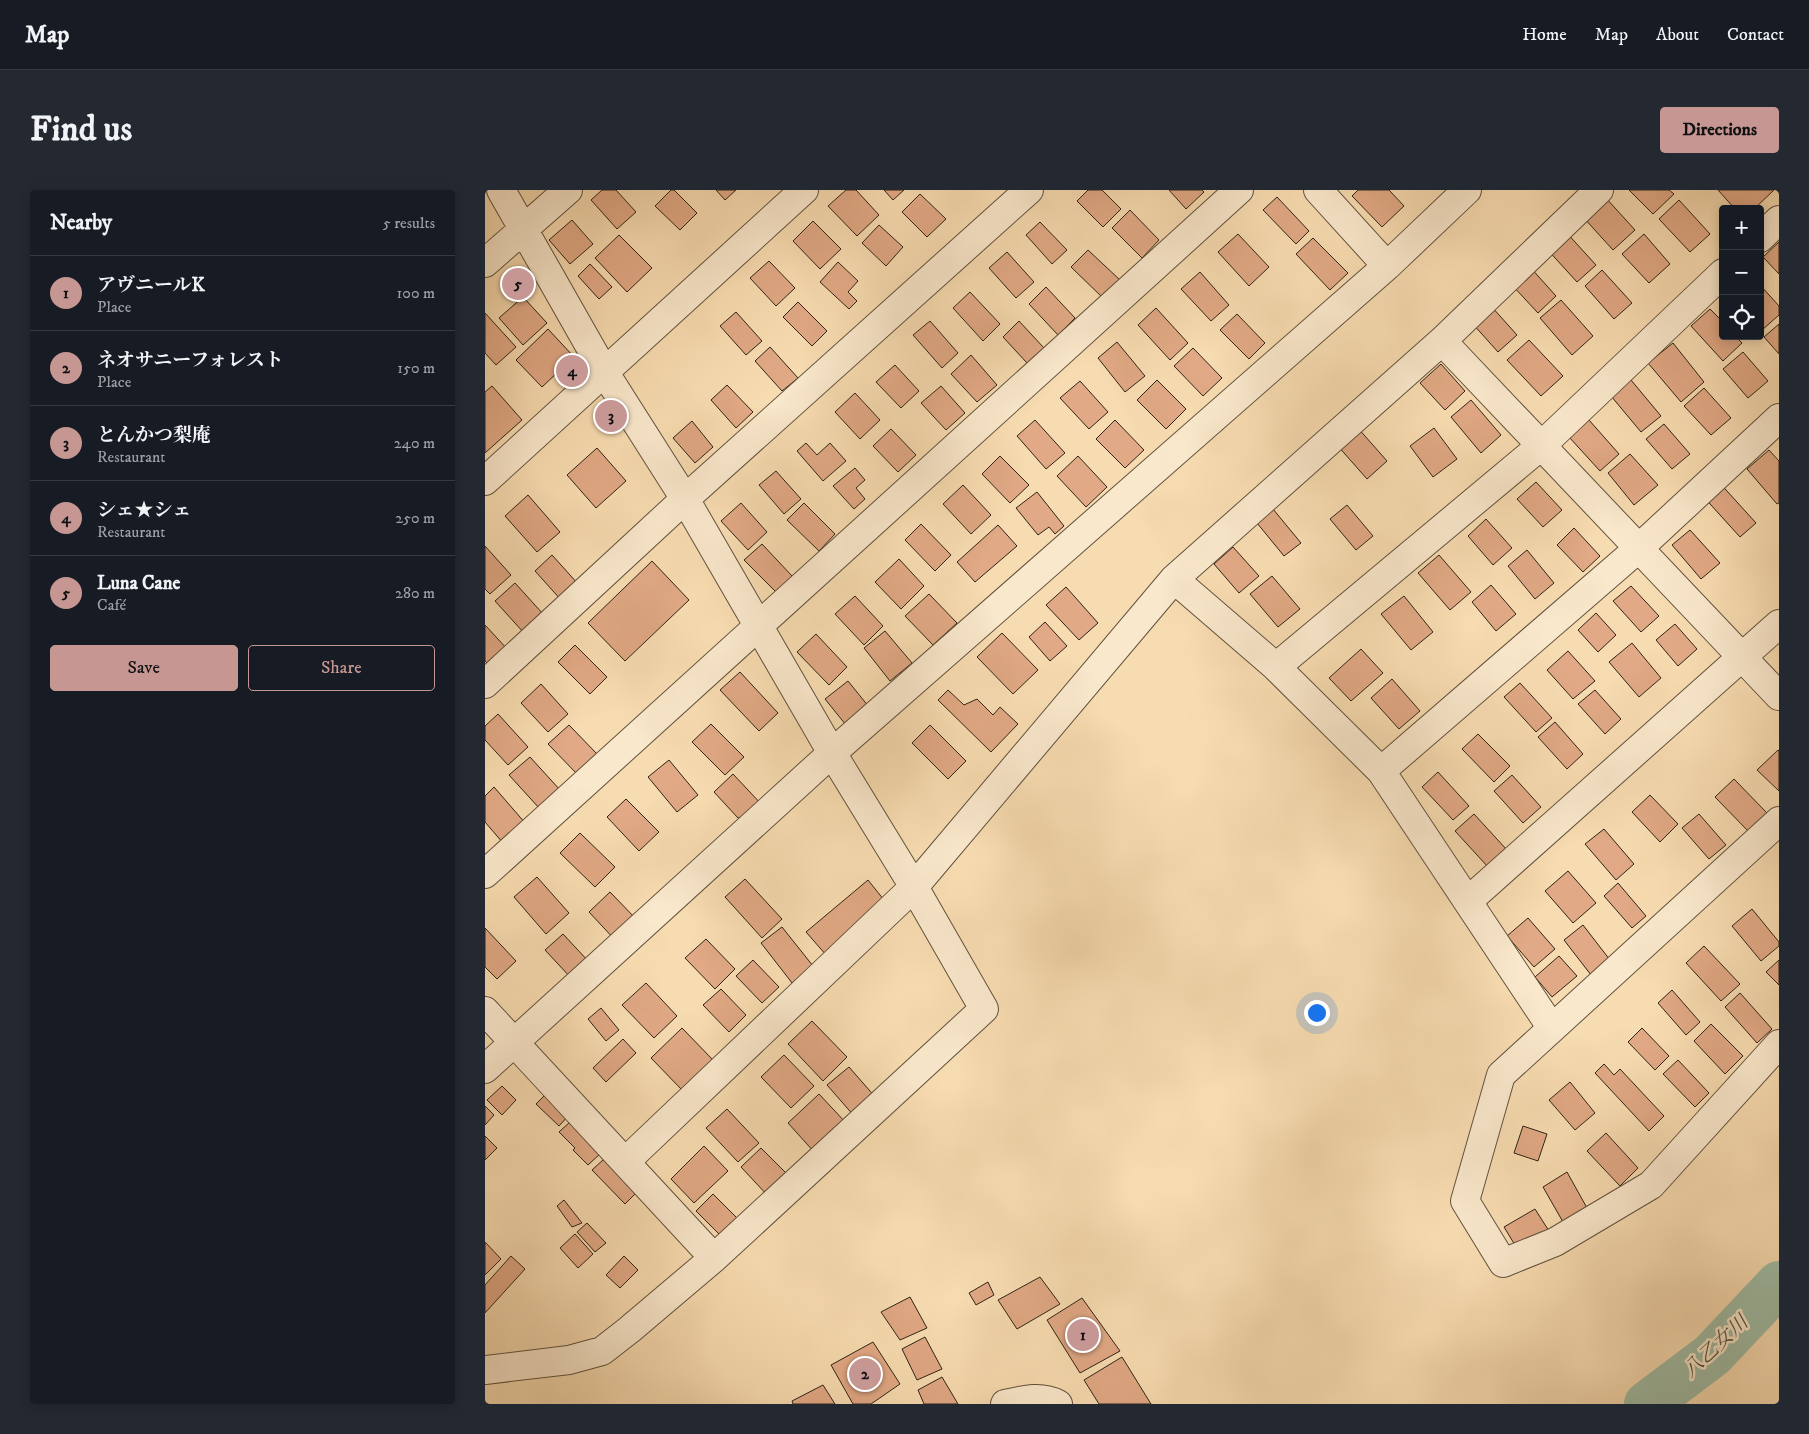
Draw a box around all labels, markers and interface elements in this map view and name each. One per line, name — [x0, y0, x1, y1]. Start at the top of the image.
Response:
text: Map — [25, 20, 69, 50]
text: Home — [1522, 24, 1567, 46]
text: Map — [1595, 24, 1628, 46]
text: About — [1656, 24, 1699, 46]
text: Contact — [1727, 24, 1784, 46]
button: Directions — [1660, 107, 1779, 153]
text: Find us — [30, 108, 132, 152]
map controls — [1719, 205, 1764, 340]
button: + — [1719, 205, 1764, 250]
text: Nearby — [50, 210, 112, 236]
text: 5 results — [383, 213, 435, 233]
button: − — [1719, 250, 1764, 295]
pin: 5 — [502, 265, 534, 303]
text: アヴニールK — [97, 274, 205, 297]
text: 1 — [63, 283, 69, 303]
text: 100 m — [397, 283, 435, 303]
button: locate — [1719, 295, 1764, 340]
text: Place — [97, 297, 131, 317]
text: ネオサニーフォレスト — [97, 349, 284, 372]
pin: 4 — [556, 352, 588, 390]
text: 2 — [62, 358, 70, 378]
text: 150 m — [397, 358, 435, 378]
text: Place — [97, 372, 131, 392]
pin: 3 — [595, 397, 627, 435]
text: とんかつ梨庵 — [97, 424, 211, 447]
text: 3 — [63, 433, 69, 453]
text: 240 m — [394, 433, 435, 453]
text: Restaurant — [97, 447, 165, 467]
text: シェ★シェ — [97, 499, 191, 522]
text: 4 — [61, 508, 71, 528]
text: 250 m — [395, 508, 435, 528]
text: Restaurant — [97, 522, 165, 542]
text: Luna Cane — [97, 572, 180, 595]
text: 5 — [62, 583, 70, 603]
text: 280 m — [395, 583, 435, 603]
text: Café — [97, 595, 126, 615]
button: Save — [50, 645, 238, 691]
button: Share — [248, 645, 435, 691]
your location — [1304, 1000, 1330, 1026]
water label: 八乙女川 — [1678, 1309, 1755, 1384]
pin: 1 — [1067, 1316, 1099, 1354]
pin: 2 — [849, 1355, 881, 1393]

